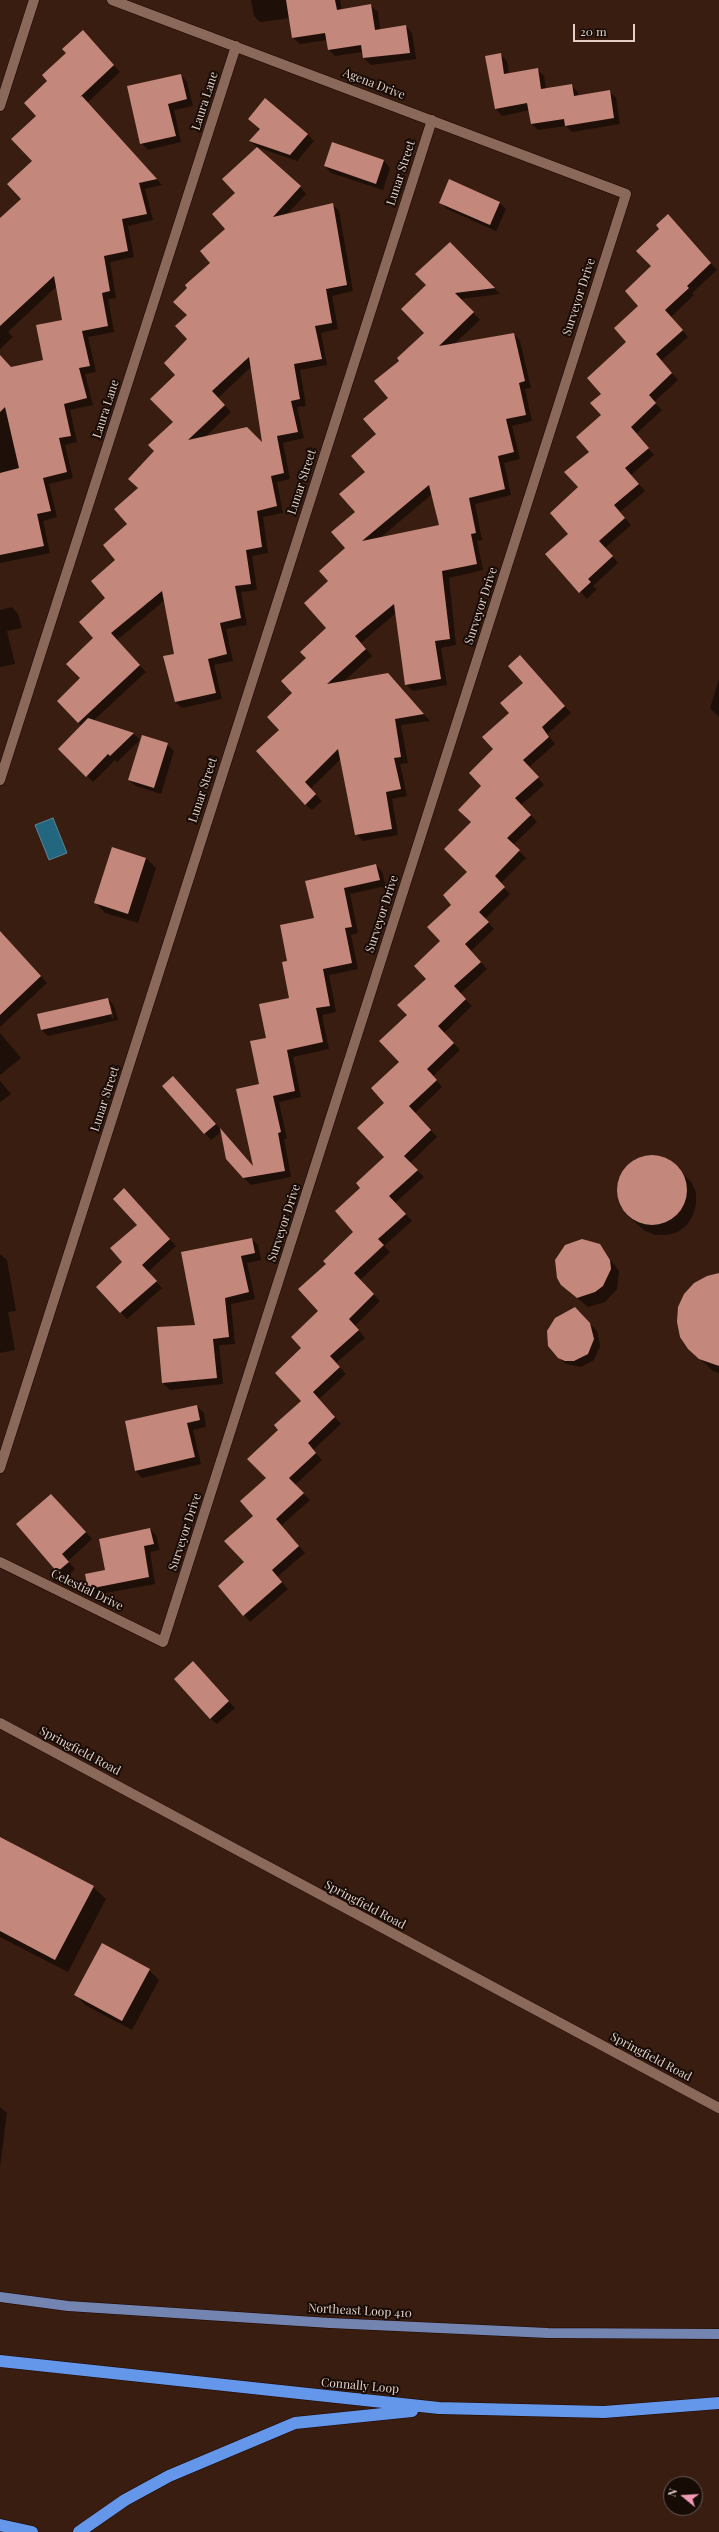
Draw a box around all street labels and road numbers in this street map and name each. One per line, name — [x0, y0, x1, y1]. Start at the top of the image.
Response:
street label: Agena Drive — [341, 66, 407, 102]
street label: Laura Lane — [189, 70, 221, 132]
street label: Lunar Street — [384, 139, 418, 207]
street label: Surveyor Drive — [560, 256, 598, 338]
street label: Laura Lane — [90, 378, 122, 440]
street label: Lunar Street — [285, 448, 319, 516]
street label: Surveyor Drive — [462, 565, 500, 647]
street label: Lunar Street — [186, 756, 220, 824]
street label: Surveyor Drive — [363, 873, 401, 955]
street label: Lunar Street — [88, 1065, 122, 1133]
street label: Surveyor Drive — [265, 1182, 303, 1264]
street label: Surveyor Drive — [166, 1491, 204, 1573]
street label: Celestial Drive — [49, 1566, 125, 1614]
street label: Springfield Road — [37, 1724, 123, 1778]
street label: Springfield Road — [322, 1878, 408, 1932]
street label: Springfield Road — [608, 2030, 694, 2084]
street label: Northeast Loop 410 — [308, 2301, 412, 2321]
street label: Connally Loop — [320, 2375, 400, 2397]

